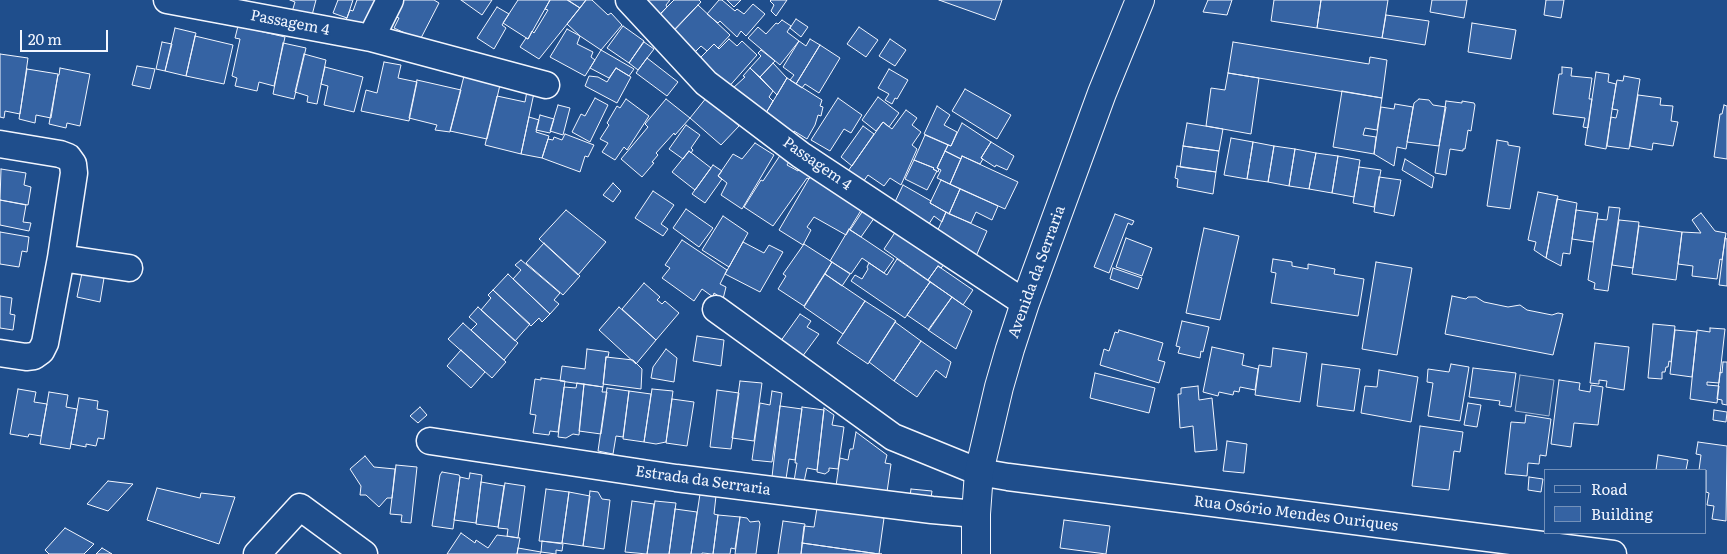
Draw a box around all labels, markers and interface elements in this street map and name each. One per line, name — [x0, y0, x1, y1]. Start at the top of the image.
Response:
street label: Passagem 4 — [249, 7, 331, 39]
scale bar — [22, 20, 110, 52]
text: 20 m — [28, 27, 62, 50]
street label: Passagem 4 — [779, 134, 855, 194]
street label: Avenida da Serraria — [1005, 203, 1069, 341]
street label: Estrada da Serraria — [634, 463, 772, 499]
legend — [1544, 469, 1707, 534]
text: Road — [1591, 477, 1627, 500]
street label: Rua Osório Mendes Ouriques — [1193, 493, 1399, 535]
text: Building — [1591, 502, 1653, 525]

